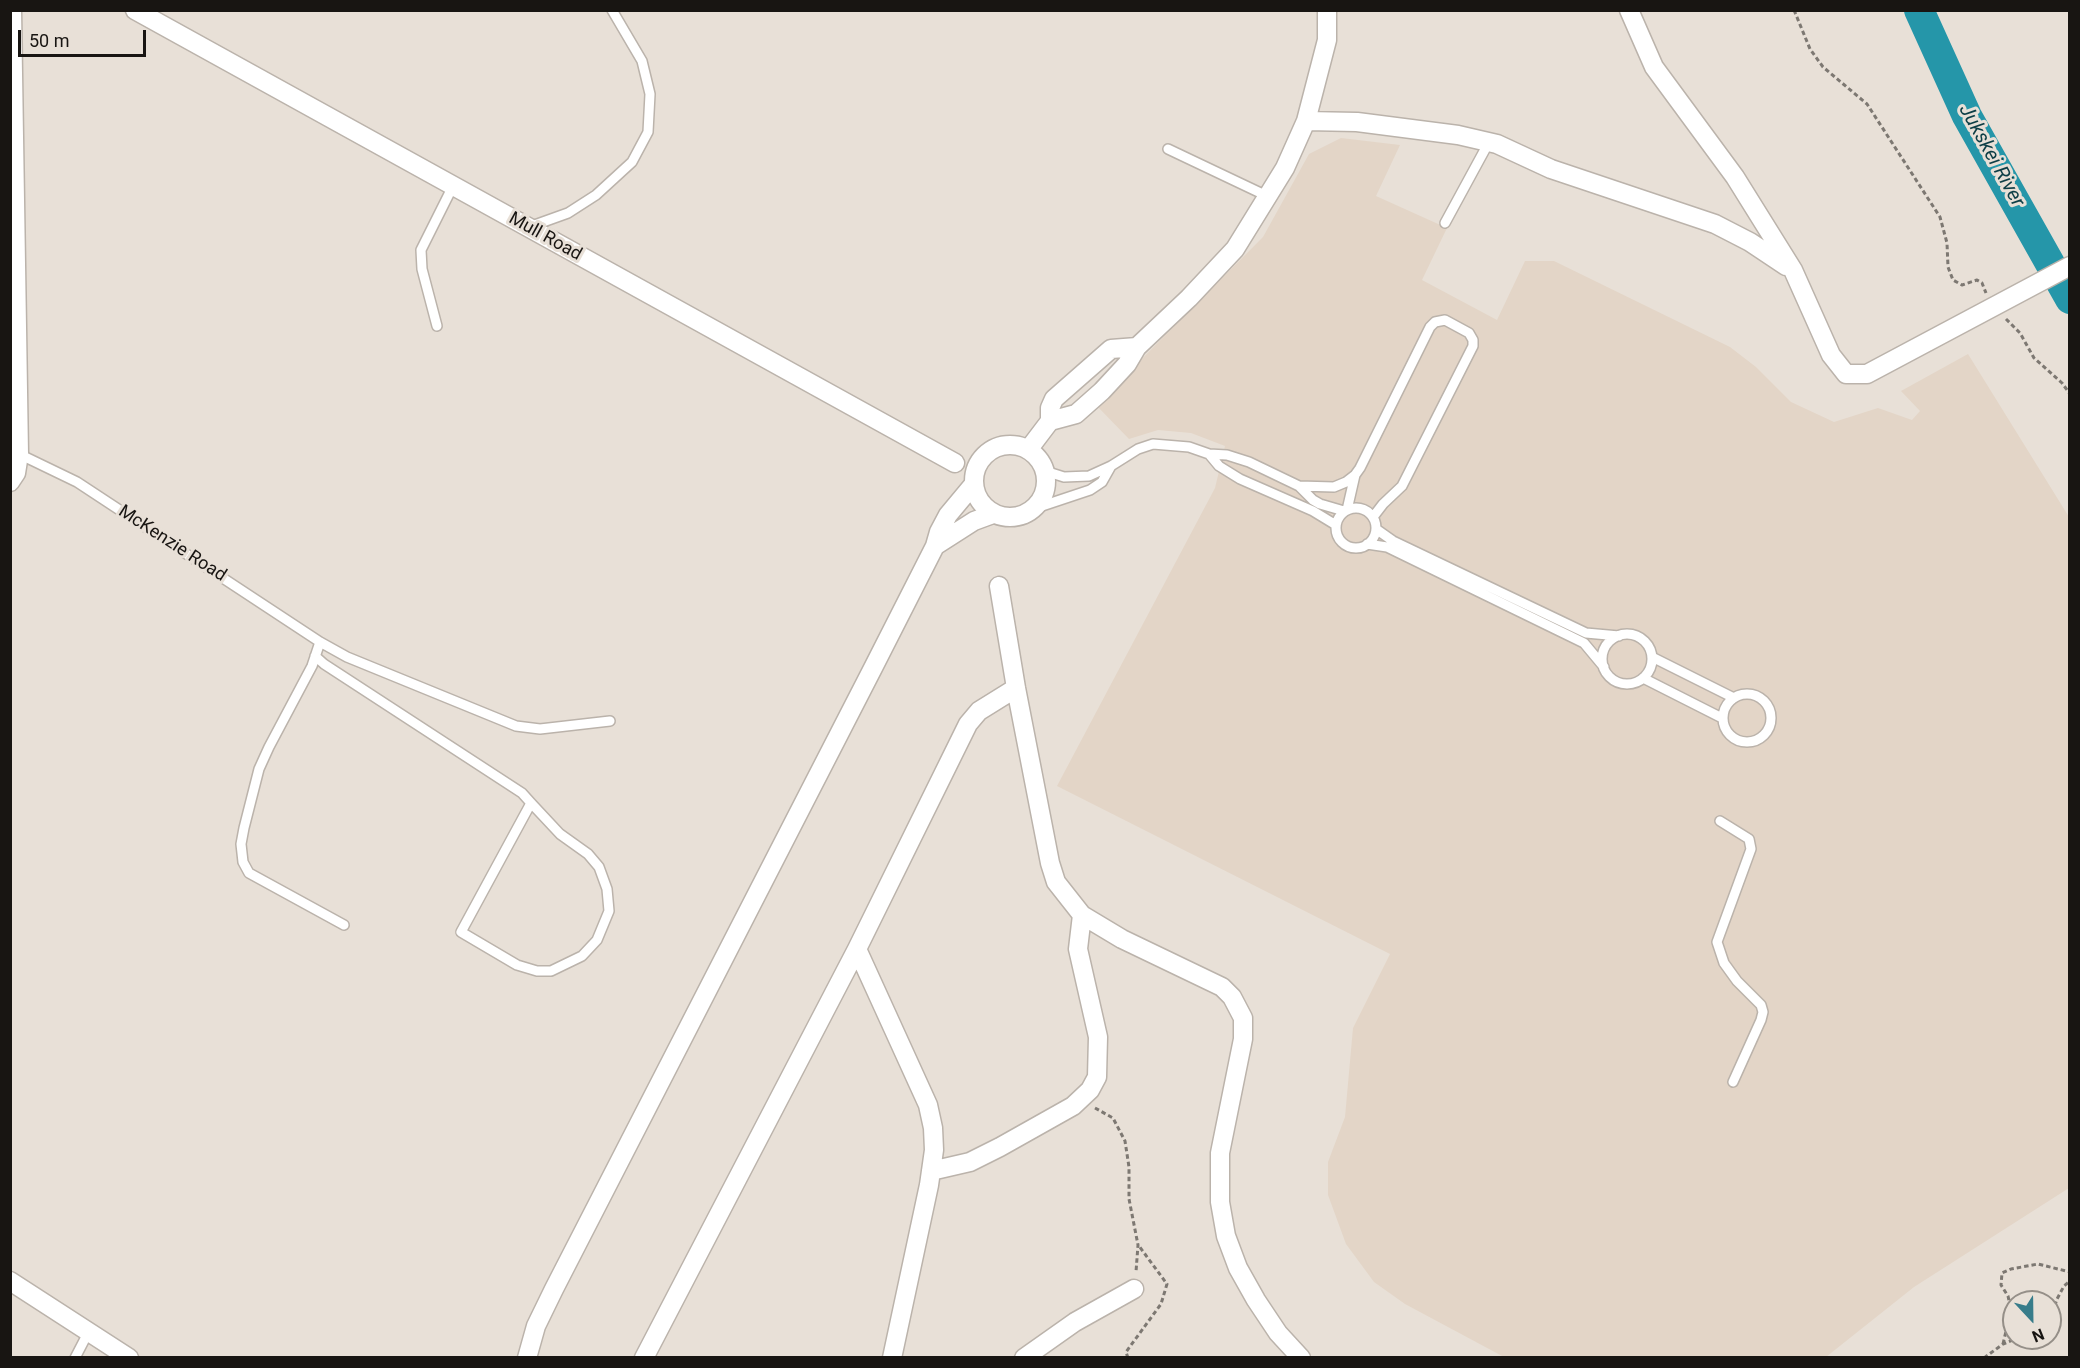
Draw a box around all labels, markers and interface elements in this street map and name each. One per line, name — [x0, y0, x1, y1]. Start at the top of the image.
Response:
scale bar — [21, 18, 148, 56]
text: 50 m — [29, 30, 69, 51]
water label: Jukskei River — [1953, 101, 2029, 211]
street label: Mull Road — [505, 208, 585, 266]
street label: McKenzie Road — [114, 501, 230, 587]
north arrow — [2002, 1290, 2062, 1350]
text: N — [2029, 1324, 2047, 1346]

